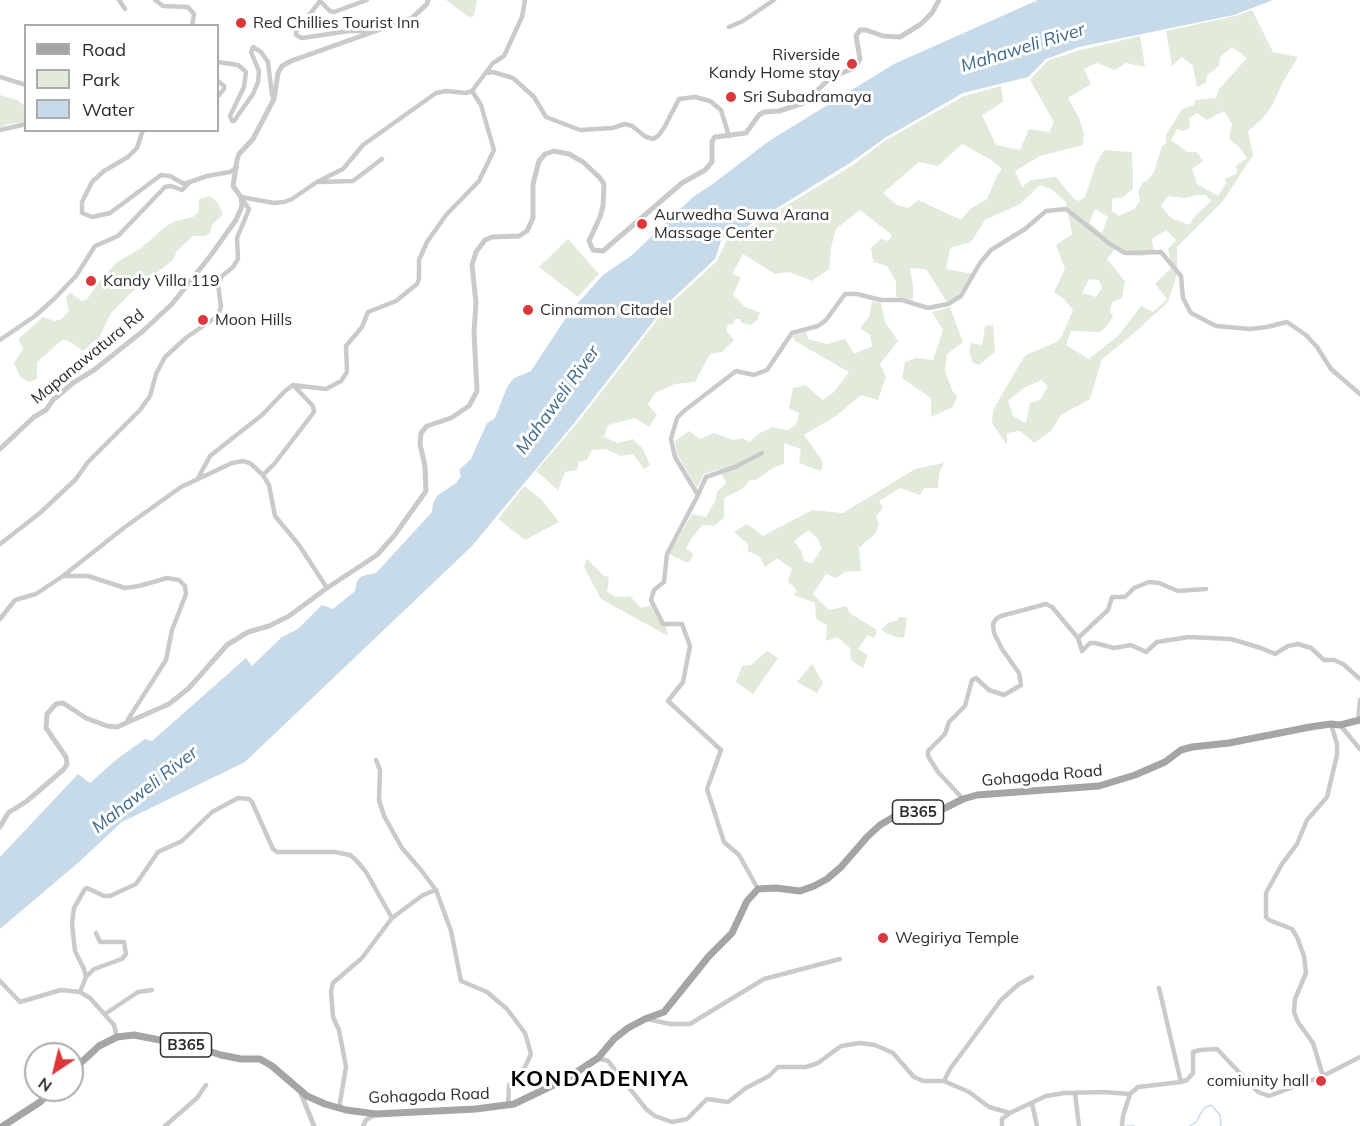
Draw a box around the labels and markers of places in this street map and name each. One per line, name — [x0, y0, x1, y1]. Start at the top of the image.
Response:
place label: Red Chillies Tourist Inn — [253, 13, 420, 33]
marker: Red Chillies Tourist Inn — [234, 16, 248, 30]
place label: Riverside Kandy Home stay — [709, 45, 840, 83]
marker: Riverside Kandy Home stay — [845, 57, 859, 71]
place label: Sri Subadramaya — [743, 87, 872, 107]
marker: Sri Subadramaya — [724, 90, 738, 104]
place label: Aurwedha Suwa Arana Massage Center — [654, 205, 829, 243]
marker: Aurwedha Suwa Arana Massage Center — [635, 217, 649, 231]
place label: Kandy Villa 119 — [103, 271, 220, 291]
marker: Kandy Villa 119 — [84, 274, 98, 288]
place label: Cinnamon Citadel — [540, 300, 672, 320]
marker: Cinnamon Citadel — [521, 303, 535, 317]
place label: Moon Hills — [215, 310, 292, 330]
marker: Moon Hills — [196, 313, 210, 327]
place label: Wegiriya Temple — [895, 928, 1019, 948]
marker: Wegiriya Temple — [876, 931, 890, 945]
place label: comiunity hall — [1207, 1071, 1309, 1091]
marker: comiunity hall — [1314, 1074, 1328, 1088]

